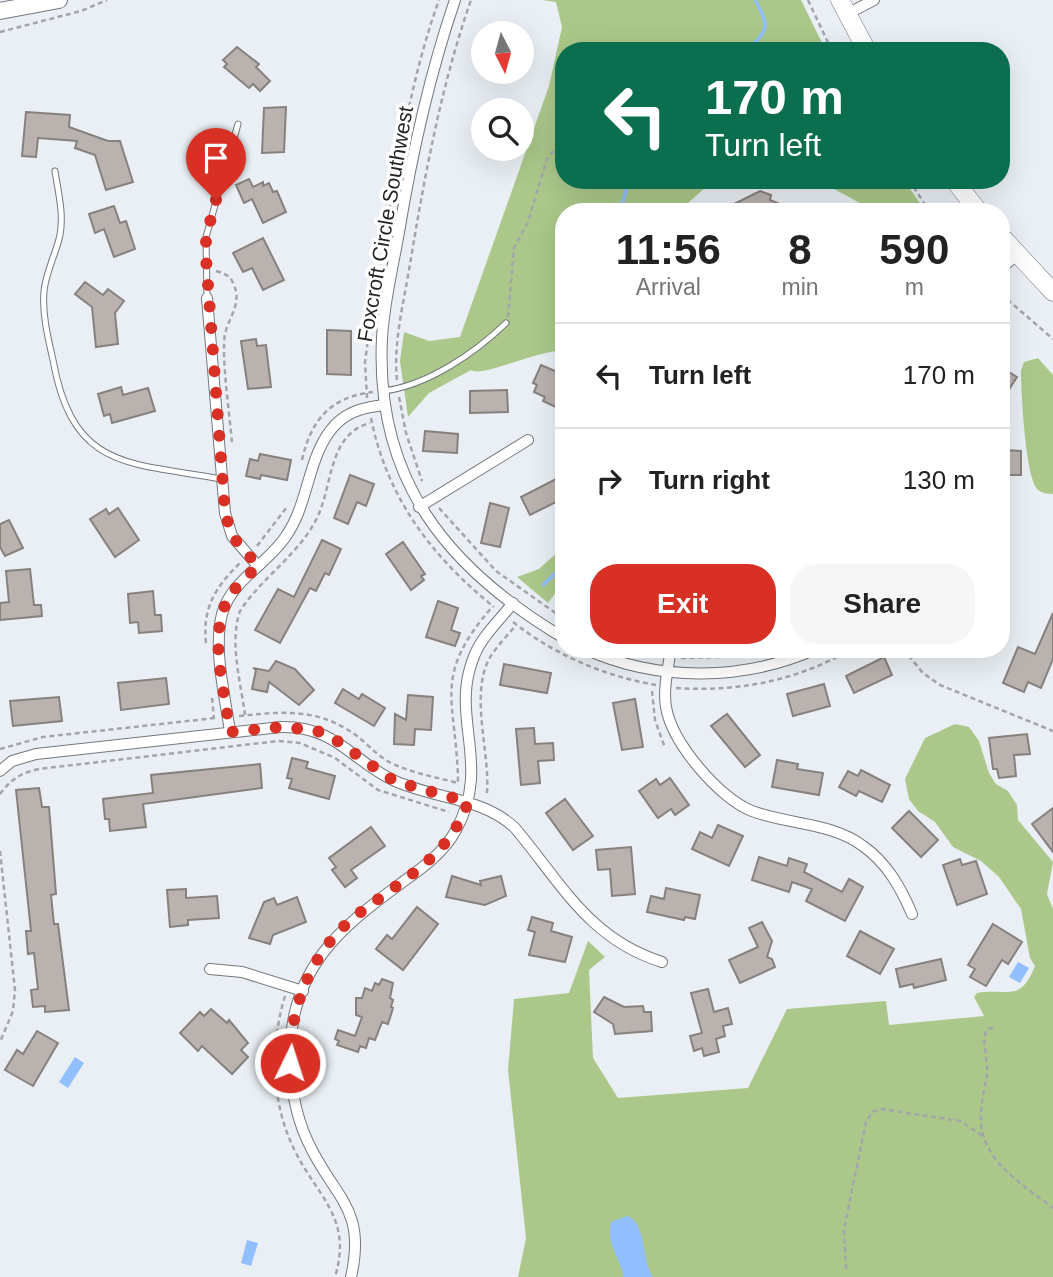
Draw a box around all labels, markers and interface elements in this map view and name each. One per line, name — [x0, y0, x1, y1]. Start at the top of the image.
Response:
north arrow — [471, 21, 534, 84]
map controls — [471, 21, 534, 161]
icon: left — [590, 70, 681, 161]
text: 170 m — [705, 70, 844, 124]
button: search — [471, 98, 534, 161]
street label: Foxcroft Circle Southwest — [353, 104, 417, 344]
text: Turn left — [705, 127, 821, 163]
pin — [186, 128, 246, 200]
icon: arrive — [197, 139, 235, 177]
text: 11:56 — [616, 226, 721, 273]
text: 8 — [788, 226, 812, 273]
text: 590 — [879, 226, 949, 273]
text: Arrival — [636, 274, 701, 300]
text: min — [781, 274, 819, 300]
text: m — [905, 274, 924, 300]
icon: left — [590, 357, 628, 395]
text: Turn left — [649, 360, 751, 390]
text: 170 m — [903, 360, 975, 390]
icon: right — [590, 462, 628, 500]
text: Turn right — [649, 465, 770, 495]
text: 130 m — [903, 465, 975, 495]
button: Exit — [590, 564, 776, 644]
button: Share — [790, 564, 975, 644]
position arrow — [253, 1026, 327, 1100]

